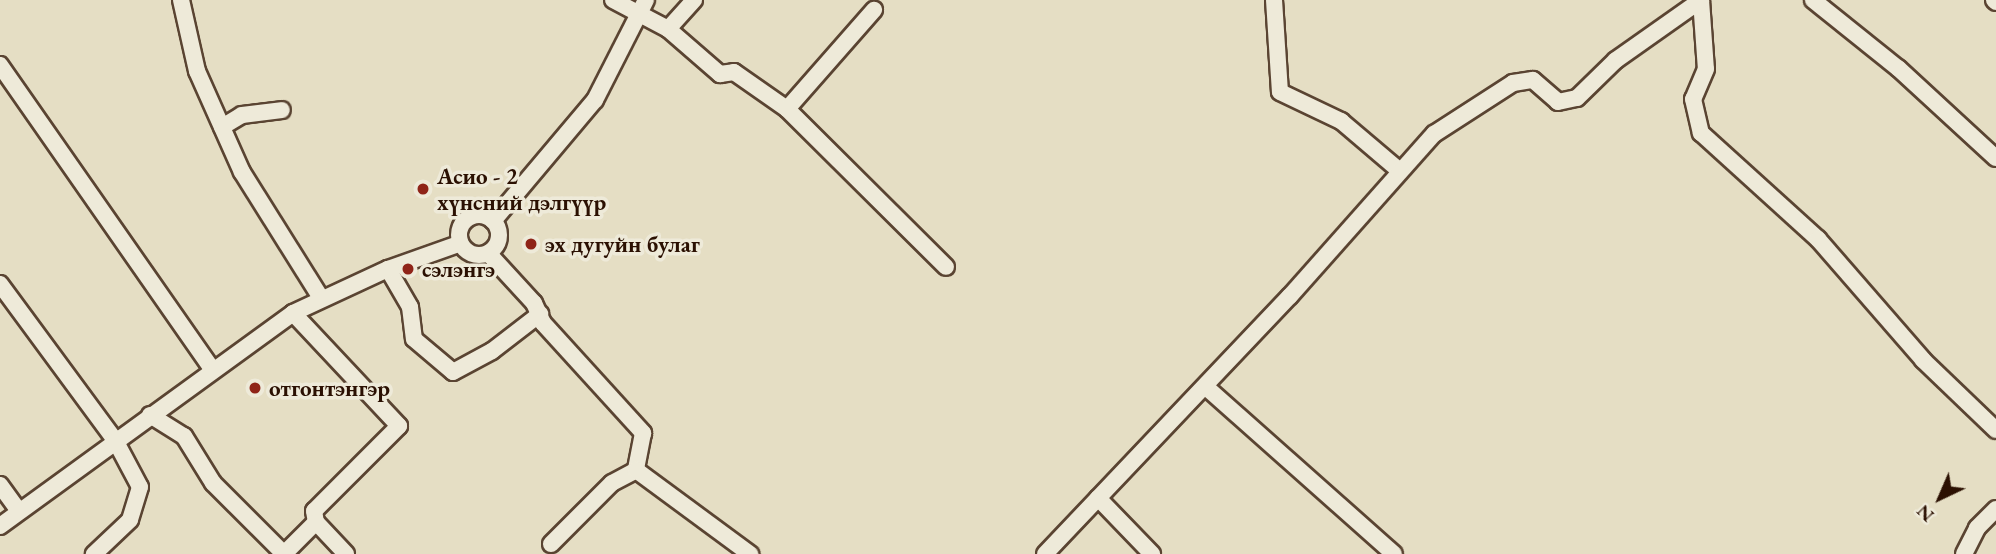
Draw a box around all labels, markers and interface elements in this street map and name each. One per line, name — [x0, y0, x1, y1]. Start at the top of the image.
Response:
place label: Асио - 2 хүнсний дэлгүүр — [437, 162, 606, 216]
marker: Асио - 2 хүнсний дэлгүүр — [415, 181, 431, 197]
place label: эх дугуйн булаг — [545, 230, 700, 258]
marker: эх дугуйн булаг — [523, 236, 539, 252]
place label: сэлэнгэ — [422, 255, 495, 283]
marker: сэлэнгэ — [400, 261, 416, 277]
place label: отгонтэнгэр — [269, 374, 390, 402]
marker: отгонтэнгэр — [247, 380, 263, 396]
north arrow — [1905, 463, 1975, 533]
text: N — [1911, 499, 1939, 528]

